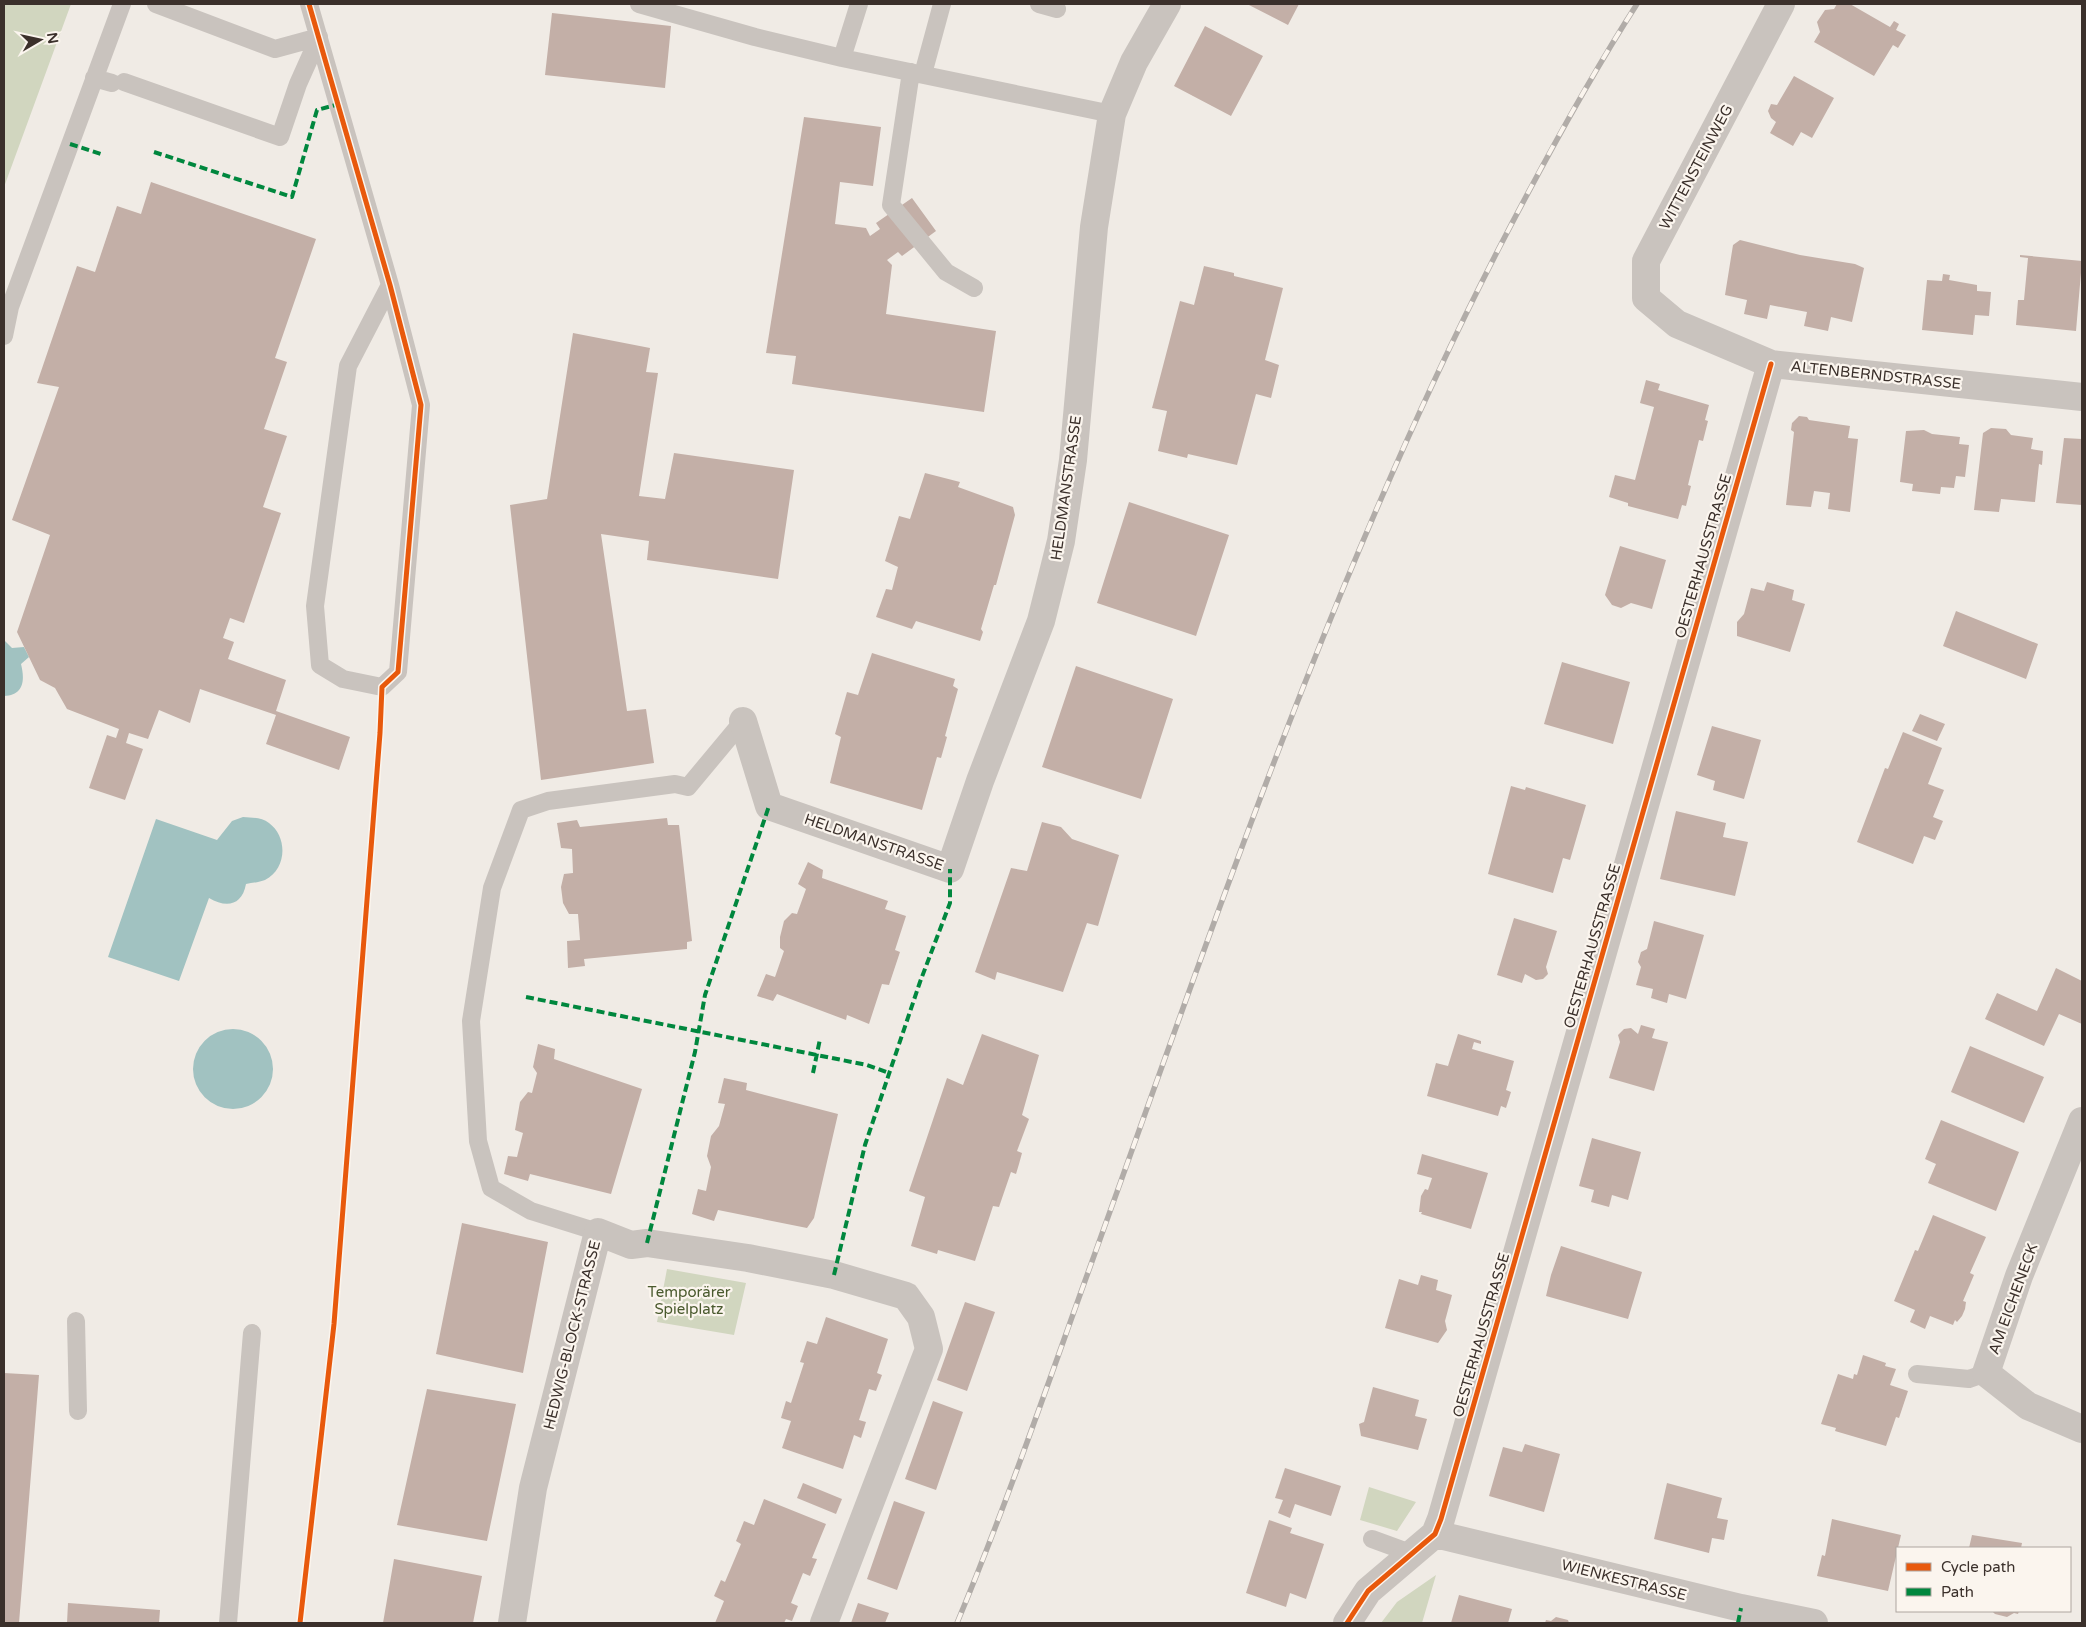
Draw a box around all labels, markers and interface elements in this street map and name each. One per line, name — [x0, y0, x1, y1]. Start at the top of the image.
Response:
north arrow — [15, 15, 65, 65]
text: N — [43, 31, 62, 45]
street label: WITTENSTEINWEG — [1655, 101, 1737, 233]
street label: ALTENBERNDSTRASSE — [1790, 357, 1962, 393]
street label: HELDMANSTRASSE — [1047, 414, 1085, 562]
street label: OESTERHAUSSTRASSE — [1671, 472, 1735, 640]
street label: HELDMANSTRASSE — [802, 810, 946, 874]
street label: OESTERHAUSSTRASSE — [1560, 862, 1624, 1030]
street label: HEDWIG-BLOCK-STRASSE — [540, 1239, 604, 1431]
street label: AM EICHENECK — [1985, 1241, 2041, 1357]
street label: OESTERHAUSSTRASSE — [1449, 1251, 1513, 1419]
park label: Temporärer Spielplatz — [648, 1283, 731, 1318]
legend — [1896, 1547, 2071, 1612]
street label: WIENKESTRASSE — [1560, 1556, 1688, 1604]
text: Cycle path — [1941, 1558, 2015, 1576]
text: Path — [1941, 1583, 1974, 1601]

